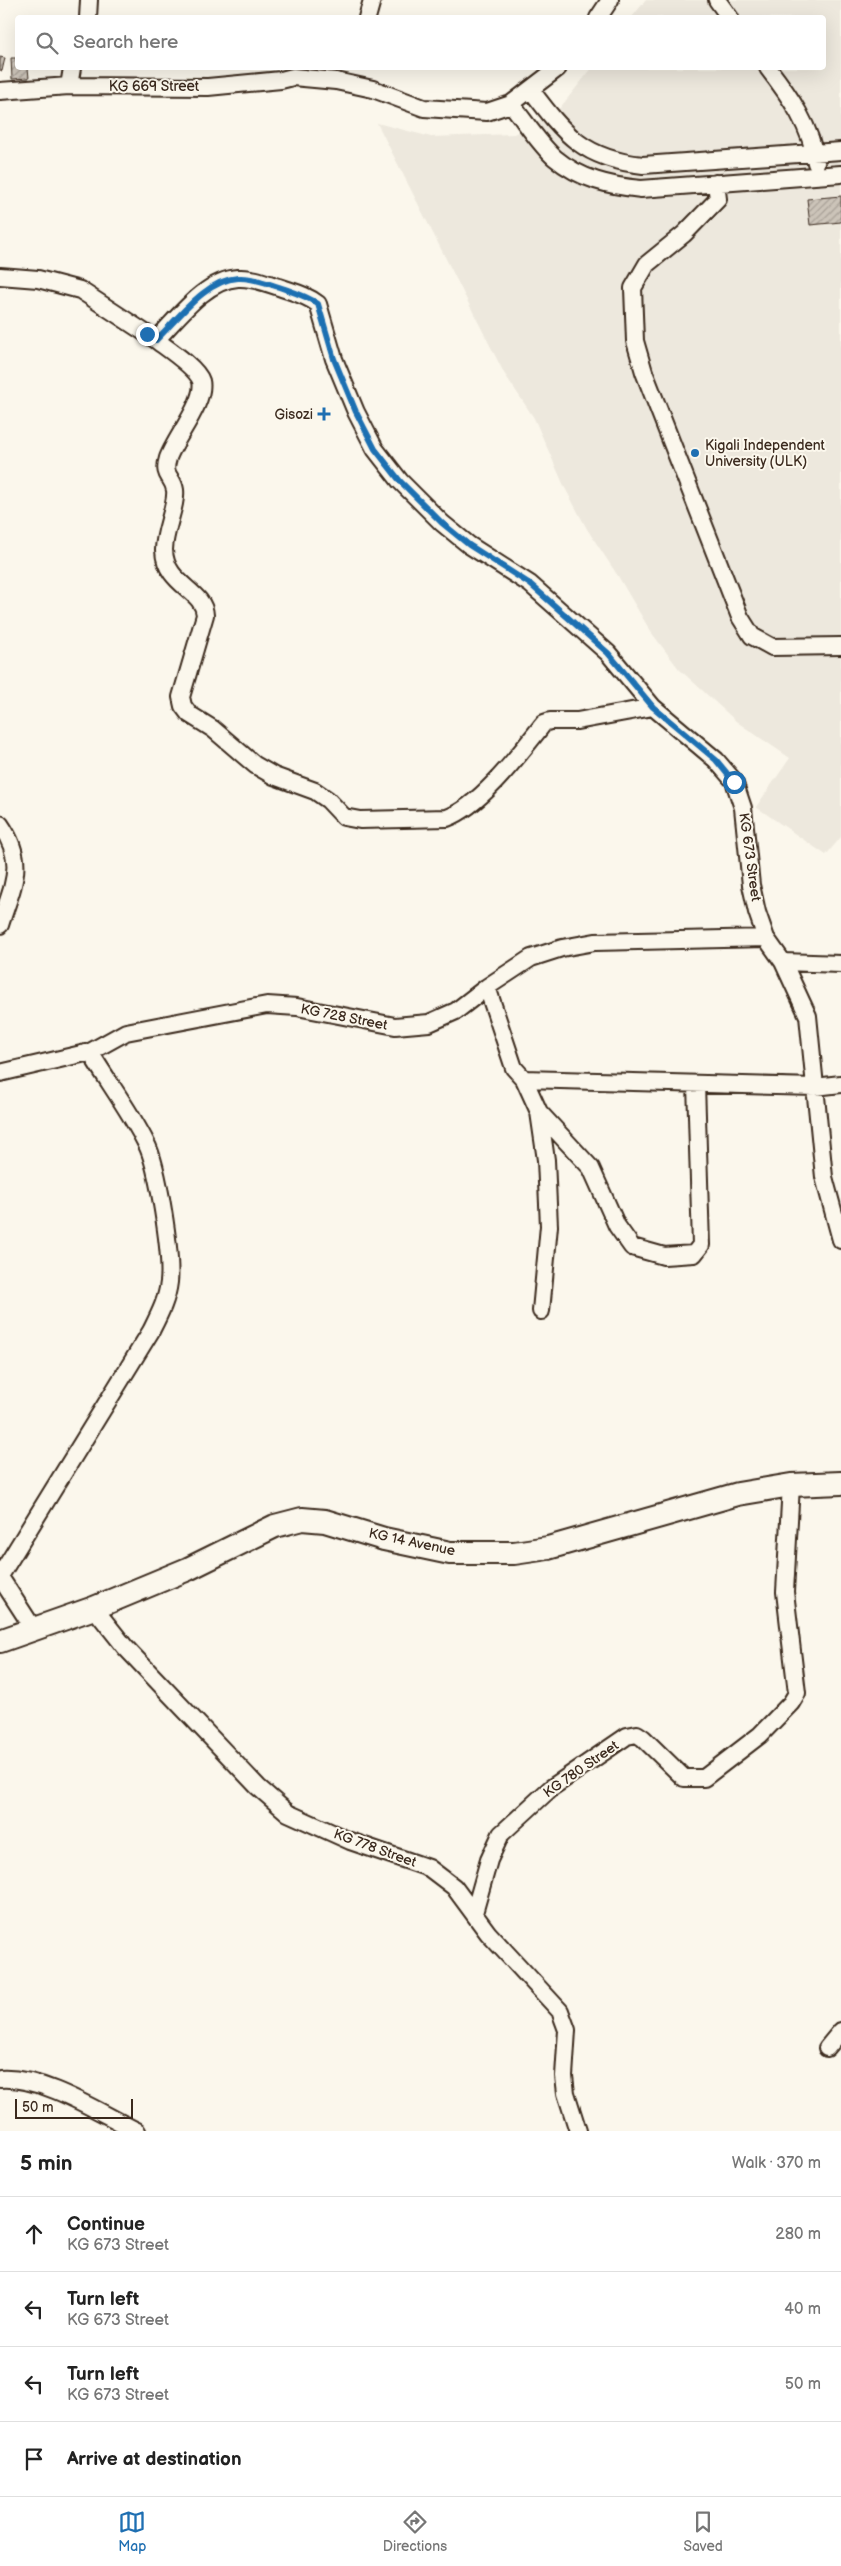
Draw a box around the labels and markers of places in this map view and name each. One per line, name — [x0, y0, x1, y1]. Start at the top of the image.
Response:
place label: Gisozi — [274, 406, 313, 423]
marker: Gisozi — [317, 407, 331, 421]
place label: Kigali Independent University (ULK) — [705, 437, 826, 470]
marker: Kigali Independent University (ULK) — [689, 447, 701, 459]

